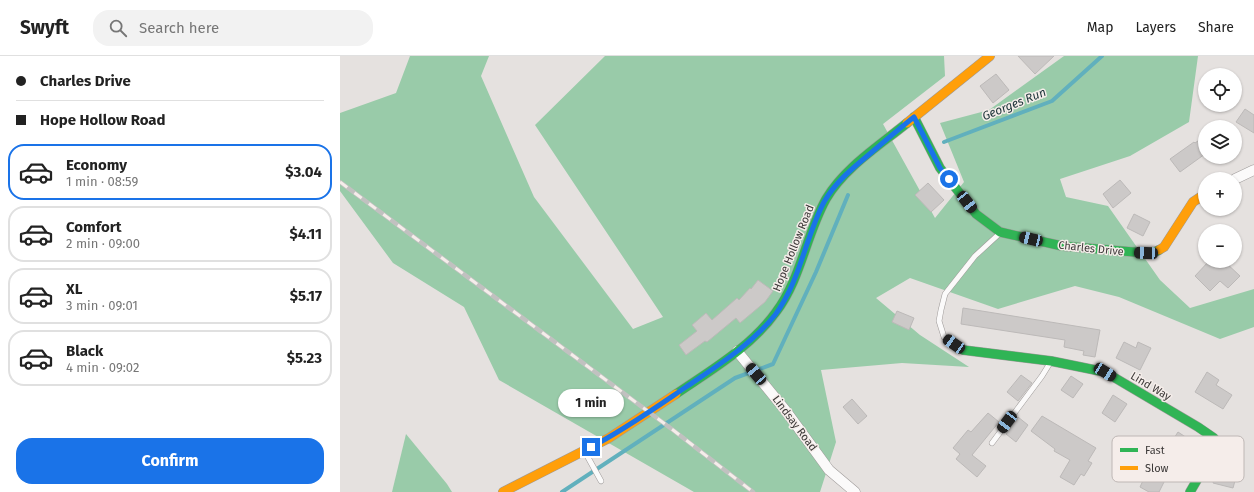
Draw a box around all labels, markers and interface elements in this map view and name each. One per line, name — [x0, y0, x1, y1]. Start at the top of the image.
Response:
search box — [93, 10, 373, 46]
text: Swyft — [20, 16, 69, 39]
icon: search — [107, 17, 129, 39]
text: Search here — [139, 19, 219, 37]
text: Map — [1087, 19, 1113, 36]
text: Layers — [1135, 19, 1176, 36]
text: Share — [1198, 19, 1234, 36]
map controls — [1198, 68, 1242, 268]
button: locate — [1198, 68, 1242, 112]
text: Charles Drive — [40, 72, 131, 90]
water label: Georges Run — [980, 85, 1048, 123]
text: Hope Hollow Road — [40, 111, 166, 129]
button: layers — [1198, 120, 1242, 164]
icon: car — [18, 154, 54, 190]
text: Economy — [66, 156, 127, 174]
text: $3.04 — [285, 163, 322, 181]
route start — [940, 170, 958, 188]
button: + — [1198, 172, 1242, 216]
text: 1 min · 08:59 — [66, 174, 138, 189]
car — [955, 189, 979, 215]
street label: Hope Hollow Road — [770, 203, 817, 293]
icon: car — [18, 216, 54, 252]
text: Comfort — [66, 218, 122, 236]
button: − — [1198, 224, 1242, 268]
text: $4.11 — [290, 225, 322, 243]
car — [1018, 230, 1044, 248]
text: 2 min · 09:00 — [66, 236, 140, 251]
street label: Charles Drive — [1058, 239, 1124, 258]
car — [1134, 247, 1158, 259]
icon: car — [18, 278, 54, 314]
text: XL — [66, 280, 82, 298]
text: $5.17 — [290, 287, 322, 305]
text: 3 min · 09:01 — [66, 298, 138, 313]
car — [941, 332, 967, 356]
icon: car — [18, 340, 54, 376]
text: Black — [66, 342, 103, 360]
text: $5.23 — [287, 349, 322, 367]
text: 4 min · 09:02 — [66, 360, 139, 375]
car — [744, 361, 768, 387]
car — [1092, 361, 1118, 383]
street label: Lind Way — [1128, 369, 1174, 404]
callout: 1 min — [558, 389, 624, 417]
street label: Lindsay Road — [770, 393, 820, 454]
text: 1 min — [575, 395, 607, 410]
car — [995, 409, 1019, 435]
legend — [1112, 436, 1244, 482]
button: Confirm — [16, 438, 324, 484]
route end — [582, 438, 600, 456]
text: Fast — [1145, 444, 1165, 457]
text: Slow — [1145, 462, 1169, 475]

